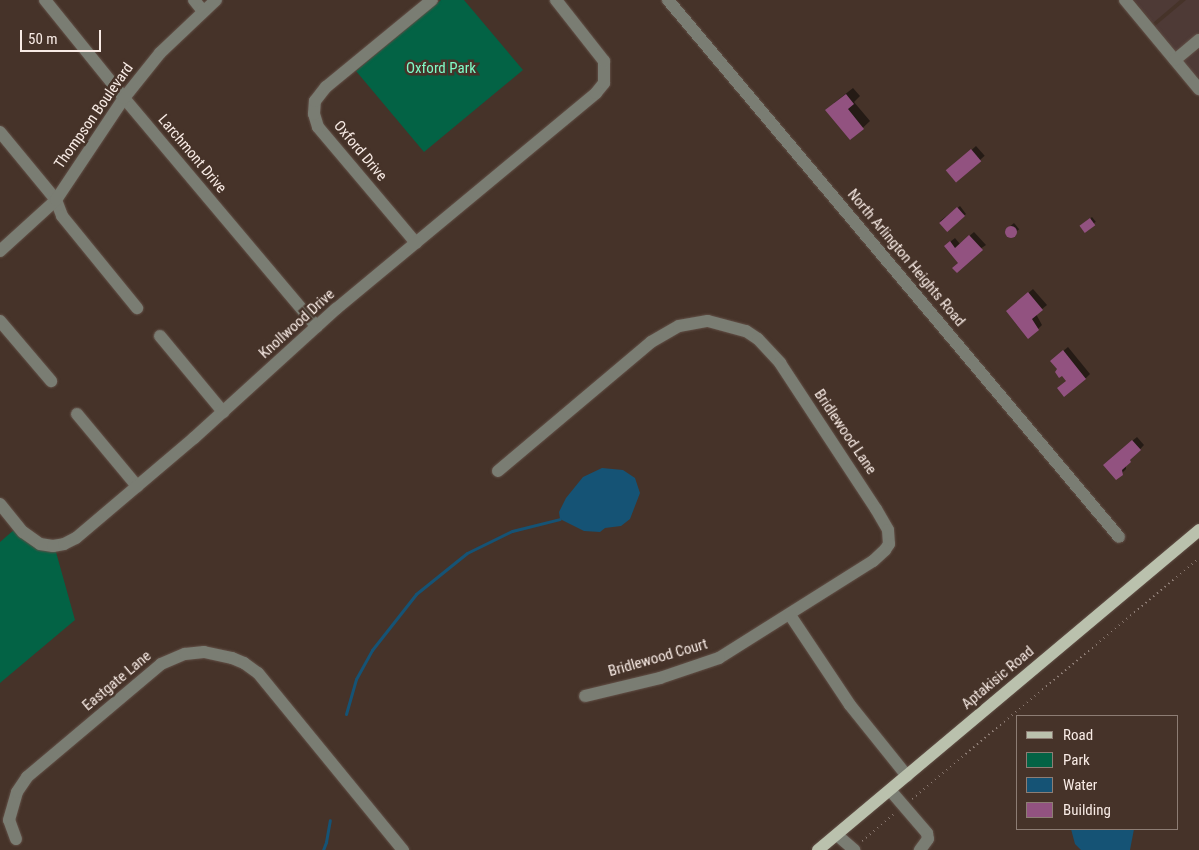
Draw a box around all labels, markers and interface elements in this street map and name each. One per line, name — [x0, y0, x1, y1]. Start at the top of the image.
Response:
scale bar — [22, 20, 104, 52]
text: 50 m — [28, 30, 58, 48]
street label: Thompson Boulevard — [51, 60, 137, 172]
park label: Oxford Park — [406, 60, 476, 78]
street label: Larchmont Drive — [154, 111, 230, 197]
street label: Oxford Drive — [330, 117, 390, 185]
street label: North Arlington Heights Road — [843, 186, 969, 330]
street label: Knollwood Drive — [256, 285, 338, 363]
street label: Bridlewood Lane — [810, 386, 880, 478]
street label: Bridlewood Court — [606, 635, 710, 681]
street label: Aptakisic Road — [958, 643, 1038, 713]
street label: Eastgate Lane — [79, 647, 155, 715]
legend — [1016, 715, 1179, 830]
text: Road — [1063, 726, 1093, 744]
text: Park — [1063, 751, 1090, 769]
text: Water — [1063, 776, 1097, 794]
text: Building — [1063, 801, 1111, 819]

